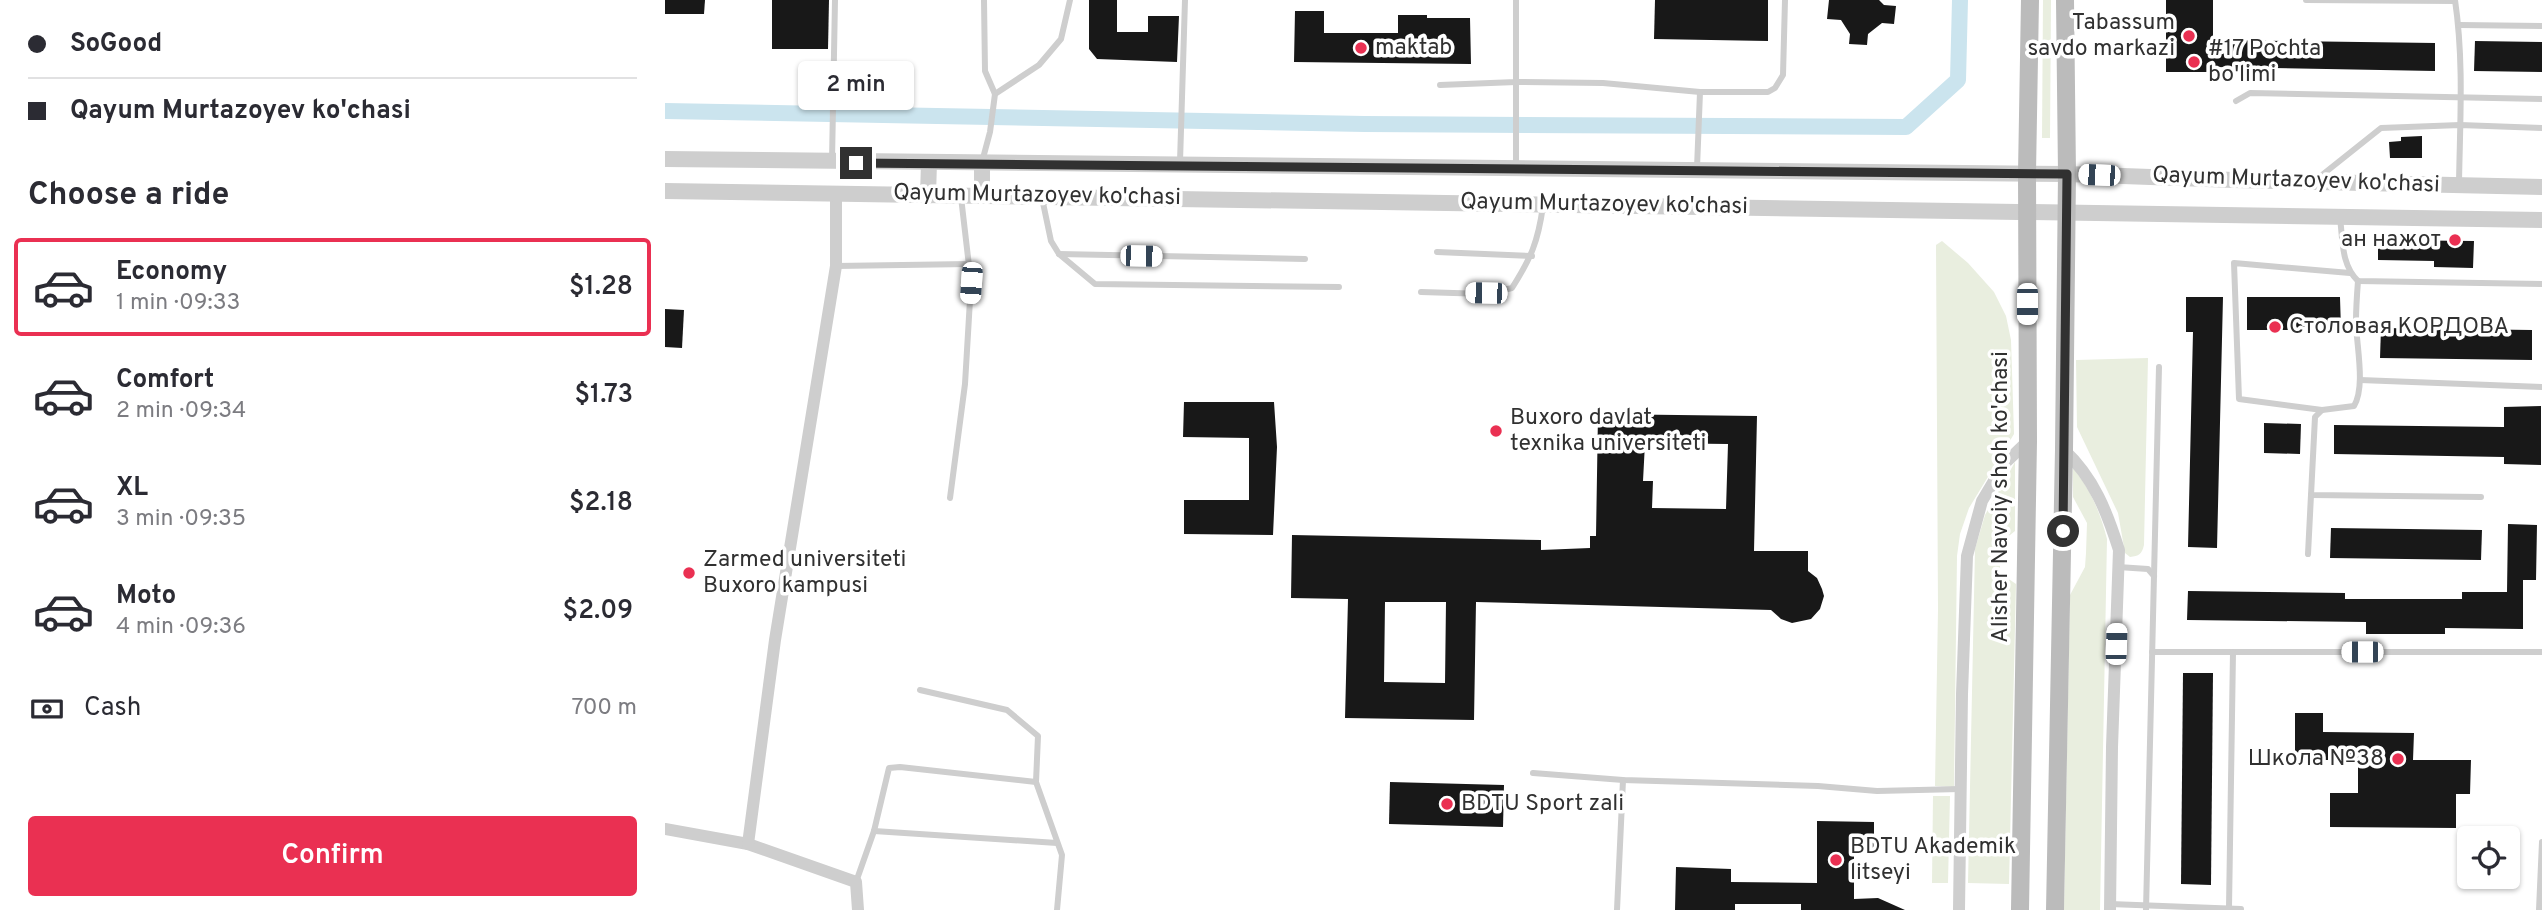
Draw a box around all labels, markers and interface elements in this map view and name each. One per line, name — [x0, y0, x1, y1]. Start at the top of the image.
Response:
place label: Tabassum savdo markazi — [2028, 9, 2175, 64]
text: SoGood — [70, 28, 162, 61]
marker: Tabassum savdo markazi — [2181, 28, 2197, 44]
place label: maktab — [1375, 34, 1452, 63]
place label: #17 Pochta bo'limi — [2208, 35, 2321, 90]
marker: maktab — [1353, 40, 1369, 56]
marker: #17 Pochta bo'limi — [2186, 54, 2202, 70]
callout: 2 min — [798, 61, 914, 110]
text: 2 min — [826, 71, 886, 100]
text: Qayum Murtazoyev ko'chasi — [70, 95, 411, 128]
route end — [840, 147, 872, 179]
street label: Qayum Murtazoyev ko'chasi — [2152, 161, 2440, 201]
car — [2078, 164, 2121, 186]
text: Choose a ride — [28, 176, 229, 216]
street label: Qayum Murtazoyev ko'chasi — [893, 179, 1181, 213]
street label: Qayum Murtazoyev ko'chasi — [1460, 188, 1748, 222]
place label: ан нажот — [2341, 226, 2441, 255]
marker: ан нажот — [2447, 232, 2463, 248]
car — [1120, 245, 1163, 267]
icon: car — [32, 256, 95, 319]
text: Economy — [116, 256, 227, 289]
car — [960, 261, 983, 305]
text: $1.28 — [569, 271, 633, 304]
car — [1465, 282, 1508, 304]
car — [2017, 283, 2038, 325]
text: 1 min · 09:33 — [116, 289, 240, 318]
place label: Столовая КОРДОВА — [2289, 313, 2509, 342]
marker: Столовая КОРДОВА — [2267, 319, 2283, 335]
street label: Alisher Navoiy shoh ko'chasi — [1987, 351, 2016, 643]
icon: car — [32, 364, 95, 427]
text: Comfort — [116, 364, 214, 397]
text: $1.73 — [574, 379, 633, 412]
text: 2 min · 09:34 — [116, 397, 246, 426]
place label: Buxoro davlat texnika universiteti — [1510, 404, 1706, 459]
marker: Buxoro davlat texnika universiteti — [1488, 423, 1504, 439]
icon: car — [32, 472, 95, 535]
text: XL — [116, 472, 148, 505]
text: $2.18 — [569, 487, 633, 520]
text: 3 min · 09:35 — [116, 505, 246, 534]
route start — [2047, 515, 2079, 547]
place label: Zarmed universiteti Buxoro kampusi — [703, 546, 906, 601]
marker: Zarmed universiteti Buxoro kampusi — [681, 565, 697, 581]
icon: car — [32, 580, 95, 643]
text: Moto — [116, 580, 176, 613]
text: $2.09 — [563, 595, 633, 628]
text: 4 min · 09:36 — [116, 613, 246, 642]
car — [2105, 623, 2128, 665]
car — [2342, 642, 2384, 663]
icon: cash — [28, 690, 66, 728]
text: Cash — [84, 692, 141, 725]
text: 700 m — [571, 694, 637, 723]
place label: Школа №38 — [2248, 745, 2384, 774]
marker: Школа №38 — [2390, 751, 2406, 767]
place label: BDTU Sport zali — [1461, 790, 1624, 819]
marker: BDTU Sport zali — [1439, 796, 1455, 812]
button: Confirm — [28, 816, 637, 896]
map controls — [2457, 826, 2520, 889]
button: locate — [2457, 826, 2520, 889]
place label: BDTU Akademik litseyi — [1850, 833, 2016, 888]
marker: BDTU Akademik litseyi — [1828, 852, 1844, 868]

